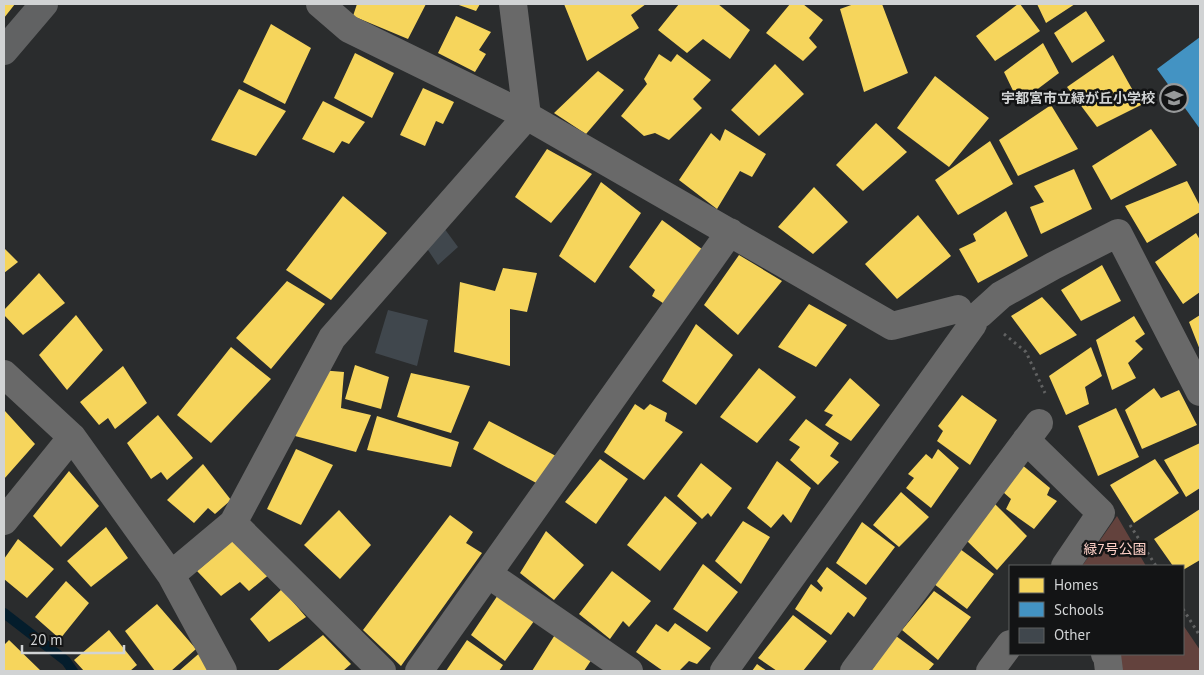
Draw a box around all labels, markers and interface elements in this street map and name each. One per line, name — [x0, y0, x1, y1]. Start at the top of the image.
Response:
school or university icon: 宇都宮市立緑が丘小学校 — [1159, 83, 1189, 113]
place label: 宇都宮市立緑が丘小学校 — [1001, 89, 1155, 107]
park label: 緑7号公園 — [1083, 540, 1147, 558]
legend — [1009, 565, 1184, 655]
text: Homes — [1054, 575, 1098, 594]
text: Schools — [1054, 600, 1104, 619]
scale bar — [22, 622, 125, 654]
text: Other — [1054, 625, 1090, 644]
text: 20 m — [30, 630, 63, 649]

